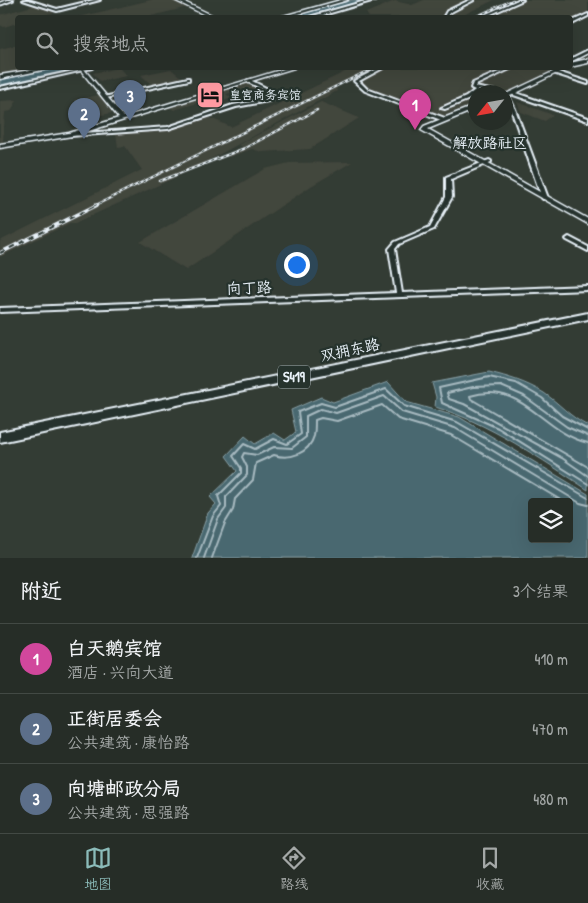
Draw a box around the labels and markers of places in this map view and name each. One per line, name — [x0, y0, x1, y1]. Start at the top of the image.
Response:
pin: 3 — [114, 80, 146, 121]
hotel icon: 皇宫商务宾馆 — [195, 80, 225, 110]
place label: 皇宫商务宾馆 — [229, 86, 301, 103]
pin: 1 — [399, 89, 431, 130]
pin: 2 — [68, 98, 100, 139]

